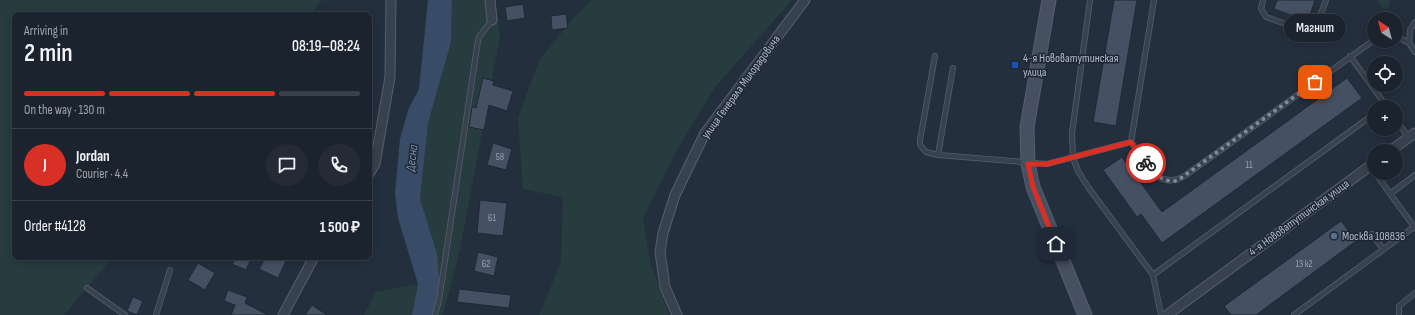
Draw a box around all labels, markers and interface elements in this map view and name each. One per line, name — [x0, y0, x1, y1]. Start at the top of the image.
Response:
north arrow — [1367, 12, 1403, 48]
map controls — [1367, 12, 1403, 180]
callout: Магнит — [1284, 14, 1346, 42]
text: Магнит — [1296, 20, 1334, 36]
text: Arriving in — [24, 23, 68, 39]
street label: улица Генерала Милорадовича — [698, 32, 784, 142]
text: 08:19–08:24 — [292, 37, 360, 56]
text: 2 min — [24, 38, 73, 69]
place label: 4-я Нововатутинская улица — [1023, 51, 1119, 80]
button: locate — [1367, 56, 1403, 92]
marker: 4-я Нововатутинская улица — [1010, 60, 1020, 70]
pin — [1298, 65, 1332, 99]
icon: bag — [1304, 71, 1326, 93]
button: + — [1367, 100, 1403, 136]
text: On the way · 130 m — [24, 102, 105, 118]
water label: Десна — [402, 143, 422, 173]
courier — [1126, 143, 1166, 183]
button: chat — [266, 144, 308, 186]
button: phone — [318, 144, 360, 186]
button: − — [1367, 144, 1403, 180]
text: Jordan — [76, 147, 110, 166]
house number: 58 — [496, 151, 504, 163]
icon: bike — [1135, 152, 1157, 174]
text: J — [43, 155, 47, 174]
house number: 11 — [1246, 159, 1253, 171]
text: Courier · 4.4 — [76, 166, 128, 182]
street label: 4-я Нововатутинская улица — [1246, 176, 1353, 260]
house number: 61 — [488, 212, 496, 224]
text: Order #4128 — [24, 217, 86, 236]
text: 1 500 ₽ — [320, 218, 360, 237]
pin — [1039, 227, 1073, 261]
place label: Москва 108836 — [1342, 229, 1405, 244]
marker: Москва 108836 — [1329, 231, 1339, 241]
icon: home — [1045, 233, 1067, 255]
house number: 62 — [482, 258, 490, 270]
house number: 13 к2 — [1295, 258, 1313, 270]

